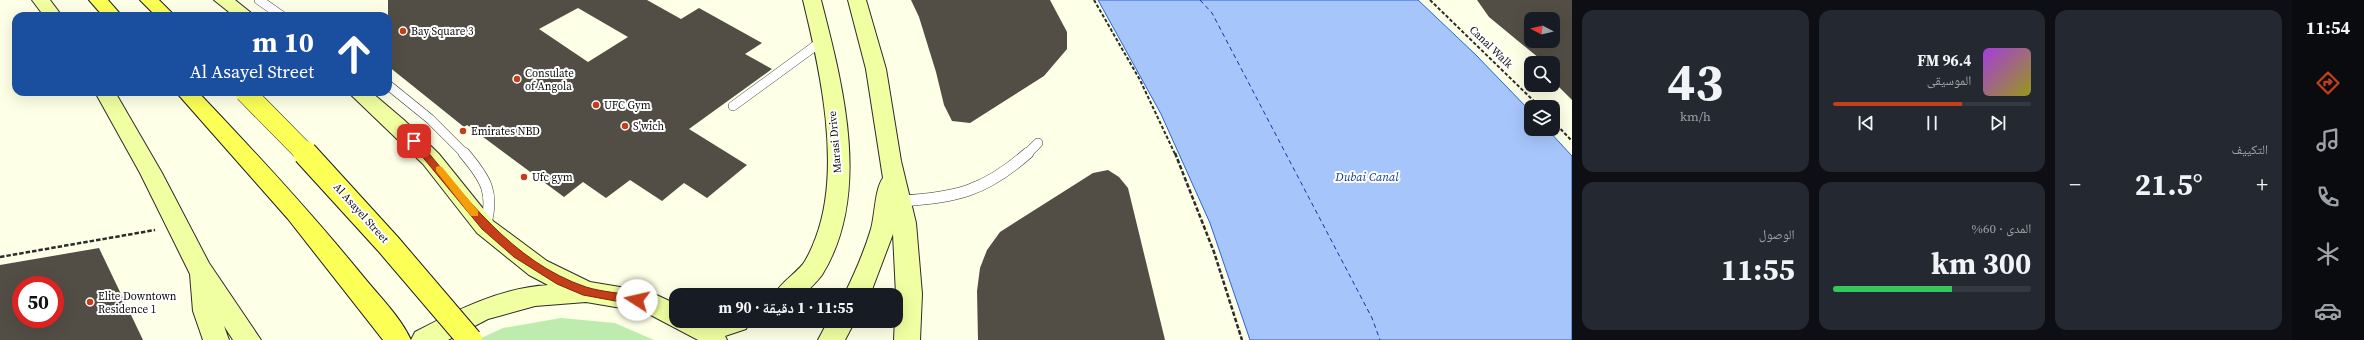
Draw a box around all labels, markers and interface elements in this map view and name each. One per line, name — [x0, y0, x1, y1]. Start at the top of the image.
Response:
north arrow — [1524, 12, 1560, 48]
map controls — [1524, 12, 1560, 136]
text: 11:54 — [2306, 15, 2350, 40]
text: 10 m — [252, 23, 314, 61]
street label: Canal Walk — [1466, 23, 1517, 72]
place label: Bay Square 3 — [411, 24, 474, 39]
marker: Bay Square 3 — [398, 26, 408, 36]
icon: ahead — [328, 28, 380, 80]
text: 43 — [1667, 46, 1724, 117]
text: 96.4 FM — [1917, 50, 1971, 71]
button: search — [1524, 56, 1560, 92]
text: Al Asayel Street — [190, 59, 314, 84]
place label: Consulate of Angola — [525, 66, 574, 94]
icon: directions — [2314, 69, 2342, 97]
text: الموسيقى — [1927, 72, 1971, 89]
marker: Consulate of Angola — [512, 74, 522, 84]
place label: UFC Gym — [604, 98, 651, 113]
marker: UFC Gym — [591, 100, 601, 110]
button: layers — [1524, 100, 1560, 136]
text: km/h — [1680, 108, 1711, 125]
street label: Marasi Drive — [825, 110, 845, 174]
icon: previous — [1855, 112, 1877, 134]
icon: pause — [1921, 112, 1943, 134]
icon: next — [1987, 112, 2009, 134]
place label: S'wich — [633, 119, 665, 134]
marker: S'wich — [620, 121, 630, 131]
pin — [397, 124, 431, 158]
place label: Emirates NBD — [471, 124, 540, 139]
marker: Emirates NBD — [458, 126, 468, 136]
icon: music — [2314, 126, 2342, 154]
icon: arrive — [403, 130, 425, 152]
text: التكييف — [2232, 141, 2268, 158]
text: 21.5° — [2135, 164, 2202, 205]
water label: Dubai Canal — [1334, 169, 1399, 185]
text: − — [2069, 169, 2081, 199]
text: + — [2256, 169, 2268, 199]
place label: Ufc gym — [532, 170, 573, 185]
marker: Ufc gym — [519, 172, 529, 182]
street label: Al Asayel Street — [330, 180, 392, 247]
icon: phone — [2314, 183, 2342, 211]
text: المدى · 60% — [1972, 220, 2031, 237]
text: الوصول — [1759, 226, 1795, 243]
icon: climate — [2314, 240, 2342, 268]
text: 300 km — [1931, 243, 2031, 284]
text: 11:55 — [1721, 249, 1795, 290]
speed limit sign: 50 — [12, 276, 64, 328]
position arrow — [616, 279, 658, 321]
place label: Elite Downtown Residence 1 — [98, 289, 177, 317]
marker: Elite Downtown Residence 1 — [85, 297, 95, 307]
text: 11:55 · 1 دقيقة · 90 m — [719, 297, 853, 318]
icon: car — [2314, 297, 2342, 325]

